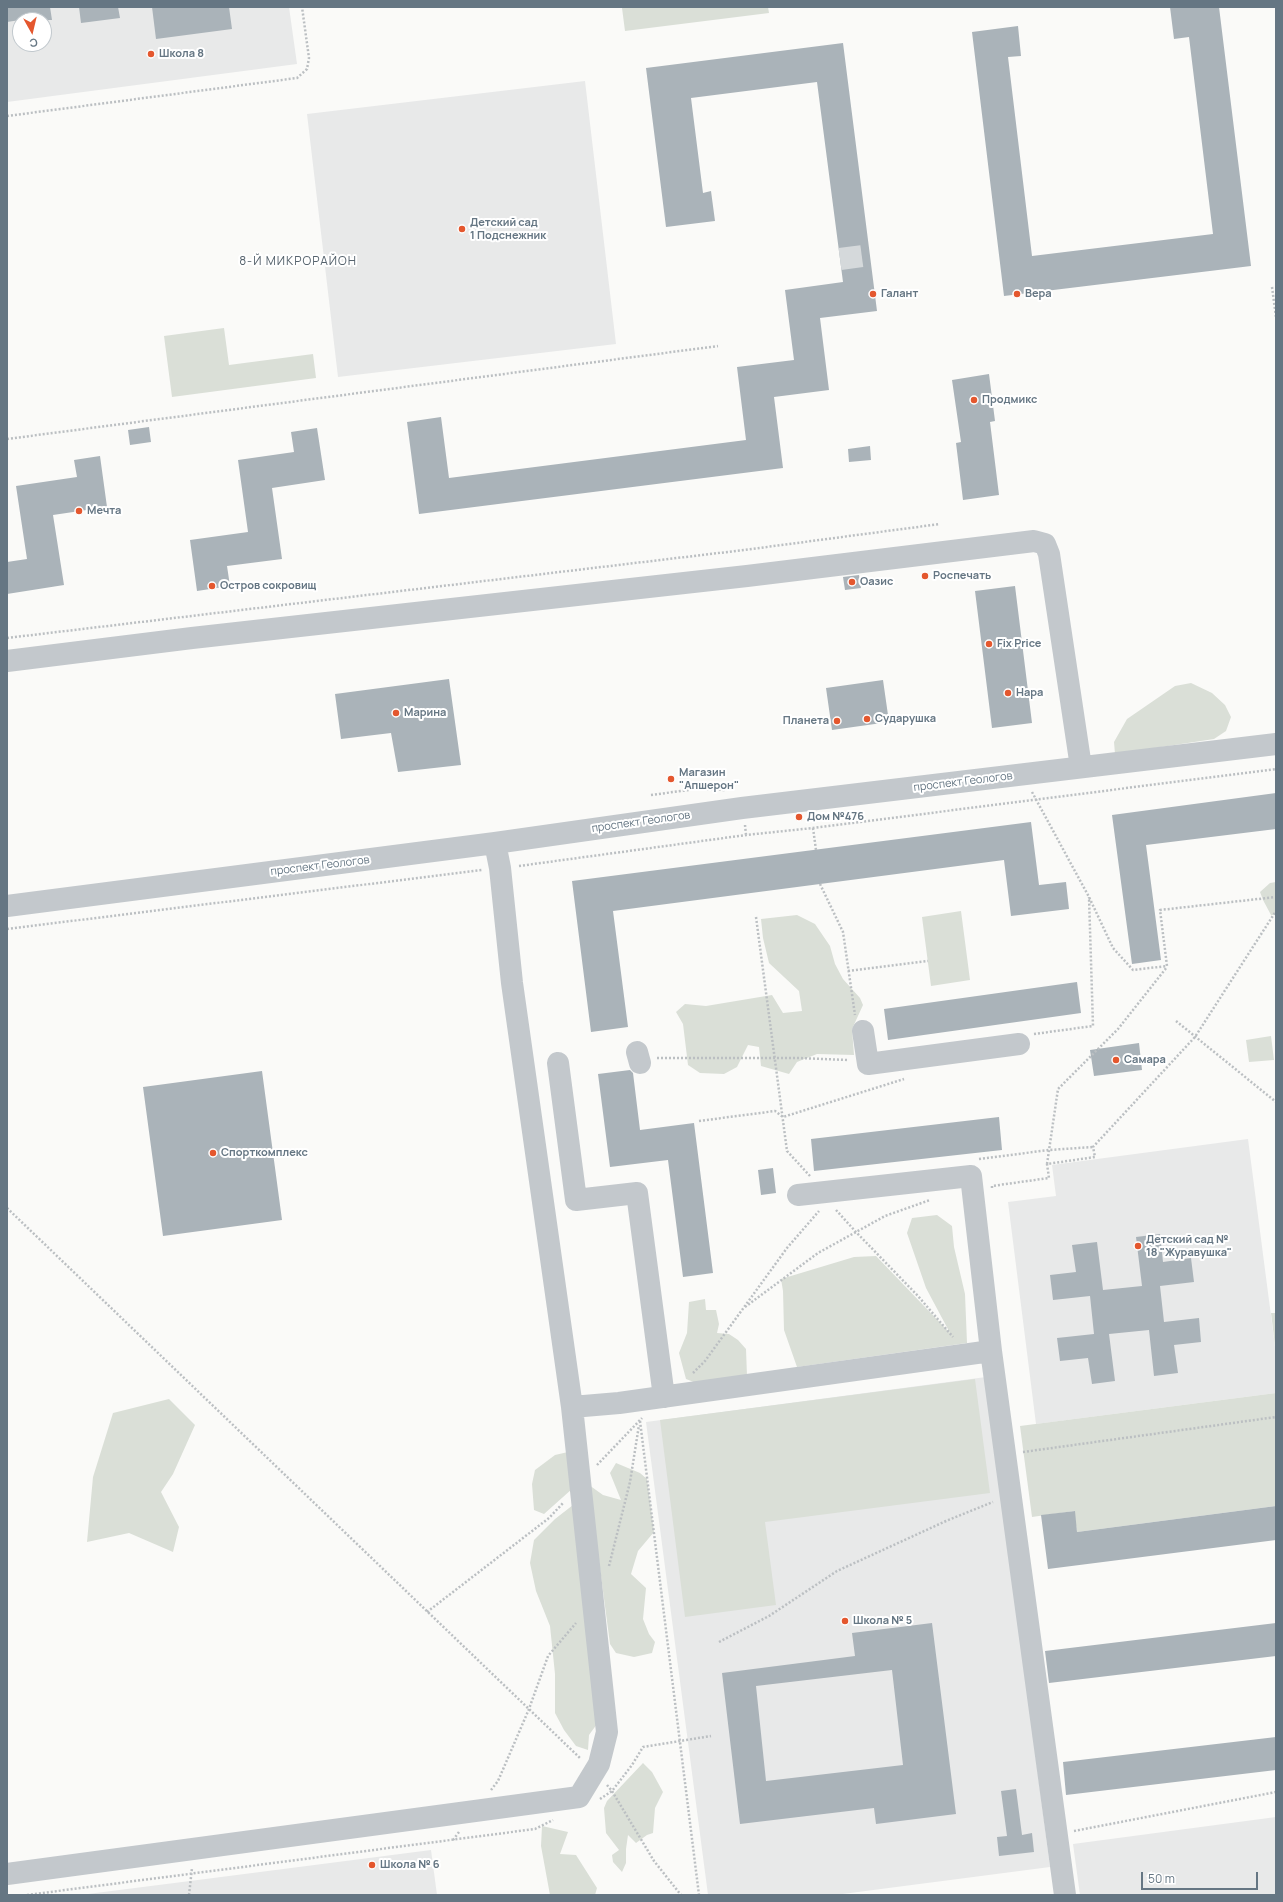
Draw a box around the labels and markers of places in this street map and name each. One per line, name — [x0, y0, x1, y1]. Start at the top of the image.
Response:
place label: Школа 8 — [159, 47, 204, 61]
marker: Школа 8 — [146, 49, 156, 59]
place label: Детский сад 1 Подснежник — [470, 216, 546, 242]
marker: Детский сад 1 Подснежник — [457, 224, 467, 234]
place label: Галант — [881, 287, 918, 301]
place label: Вера — [1025, 287, 1052, 301]
marker: Галант — [868, 289, 878, 299]
marker: Вера — [1012, 289, 1022, 299]
place label: Продмикс — [982, 393, 1037, 407]
marker: Продмикс — [969, 395, 979, 405]
place label: Мечта — [87, 504, 121, 518]
marker: Мечта — [74, 506, 84, 516]
place label: Роспечать — [933, 569, 991, 583]
marker: Роспечать — [920, 571, 930, 581]
place label: Оазис — [860, 575, 893, 589]
marker: Оазис — [847, 577, 857, 587]
place label: Остров сокровищ — [220, 579, 316, 593]
marker: Остров сокровищ — [207, 581, 217, 591]
place label: Fix Price — [997, 637, 1041, 651]
marker: Fix Price — [984, 639, 994, 649]
place label: Нара — [1016, 686, 1043, 700]
marker: Нара — [1003, 688, 1013, 698]
place label: Марина — [404, 706, 446, 720]
marker: Марина — [391, 708, 401, 718]
place label: Сударушка — [875, 712, 936, 726]
place label: Планета — [783, 714, 829, 728]
marker: Сударушка — [862, 714, 872, 724]
marker: Планета — [832, 716, 842, 726]
place label: Магазин "Апшерон" — [679, 766, 739, 792]
marker: Магазин "Апшерон" — [666, 774, 676, 784]
place label: Дом №476 — [807, 810, 864, 824]
marker: Дом №476 — [794, 812, 804, 822]
place label: Самара — [1124, 1053, 1166, 1067]
marker: Самара — [1111, 1055, 1121, 1065]
place label: Спорткомплекс — [221, 1146, 308, 1160]
marker: Спорткомплекс — [208, 1148, 218, 1158]
place label: Детский сад № 18 "Журавушка" — [1146, 1233, 1232, 1259]
marker: Детский сад № 18 "Журавушка" — [1133, 1241, 1143, 1251]
place label: Школа № 5 — [853, 1614, 912, 1628]
marker: Школа № 5 — [840, 1616, 850, 1626]
place label: Школа № 6 — [380, 1858, 440, 1872]
marker: Школа № 6 — [367, 1860, 377, 1870]

